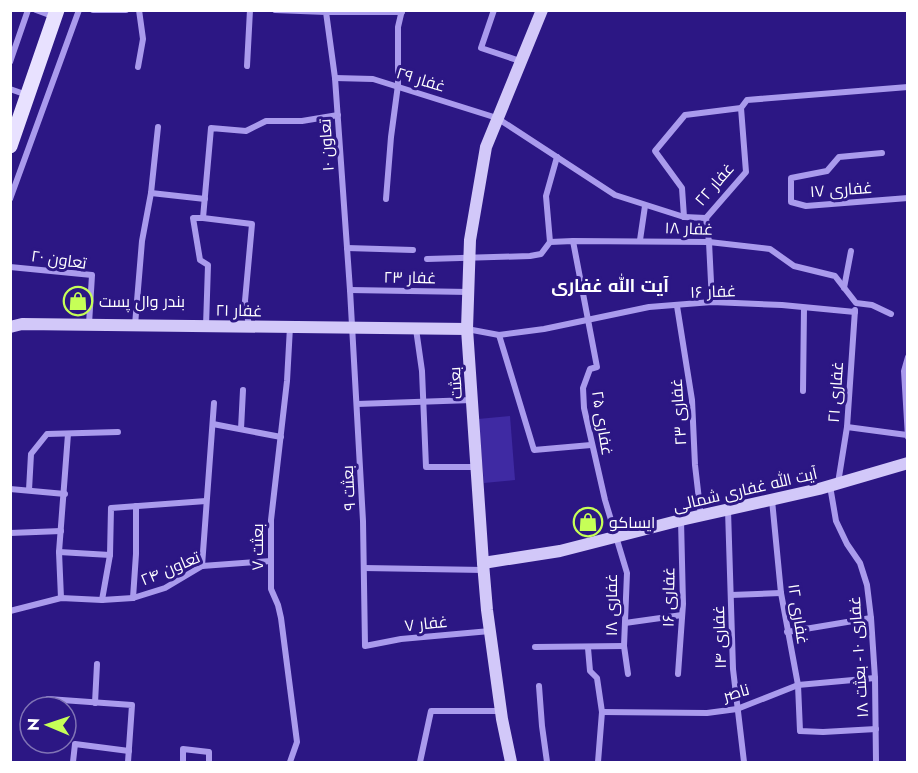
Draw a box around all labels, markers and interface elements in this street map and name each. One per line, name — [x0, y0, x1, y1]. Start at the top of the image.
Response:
street label: غفار ۲۹ — [393, 61, 448, 98]
street label: تعاون ۱۰ — [313, 117, 340, 172]
street label: غفار ۲۲ — [689, 158, 740, 211]
street label: غفاری ۱۷ — [809, 176, 873, 203]
street label: غفار ۱۸ — [664, 216, 714, 241]
street label: تعاون ۲۰ — [30, 244, 89, 275]
street label: غفار ۲۳ — [383, 266, 437, 289]
district label: آیت الله غفاری — [551, 273, 669, 299]
street label: غفار ۱۶ — [690, 279, 736, 304]
shop icon: بندر وال پست — [62, 285, 94, 317]
place label: بندر وال پست — [99, 290, 185, 313]
street label: غفار ۲۱ — [215, 299, 263, 322]
street label: غفاری ۲۱ — [822, 361, 849, 423]
street label: بعثت — [443, 366, 468, 400]
street label: غفاری ۲۳ — [665, 378, 692, 446]
street label: غفاری ۲۵ — [586, 389, 619, 457]
street label: آیت الله غفاری شمالی — [671, 462, 820, 517]
street label: بعثت ۹ — [336, 465, 361, 511]
shop icon: ایساکو — [572, 506, 604, 538]
place label: ایساکو — [609, 511, 655, 534]
street label: بعثت ۷ — [246, 523, 269, 571]
street label: تعاون ۲۴ — [137, 545, 204, 591]
street label: غفاری ۱۶ — [656, 567, 681, 627]
street label: غفاری ۱۸ — [600, 574, 623, 636]
street label: غفاری ۱۲ — [782, 582, 815, 646]
street label: غفاری ۱۰ - بعثت ۱۸ — [843, 595, 874, 718]
street label: غفاری ۱۴ — [707, 605, 732, 669]
street label: غفار ۷ — [403, 610, 449, 637]
street label: ناصر — [719, 678, 752, 707]
north arrow — [18, 695, 78, 755]
text: N — [22, 718, 45, 731]

